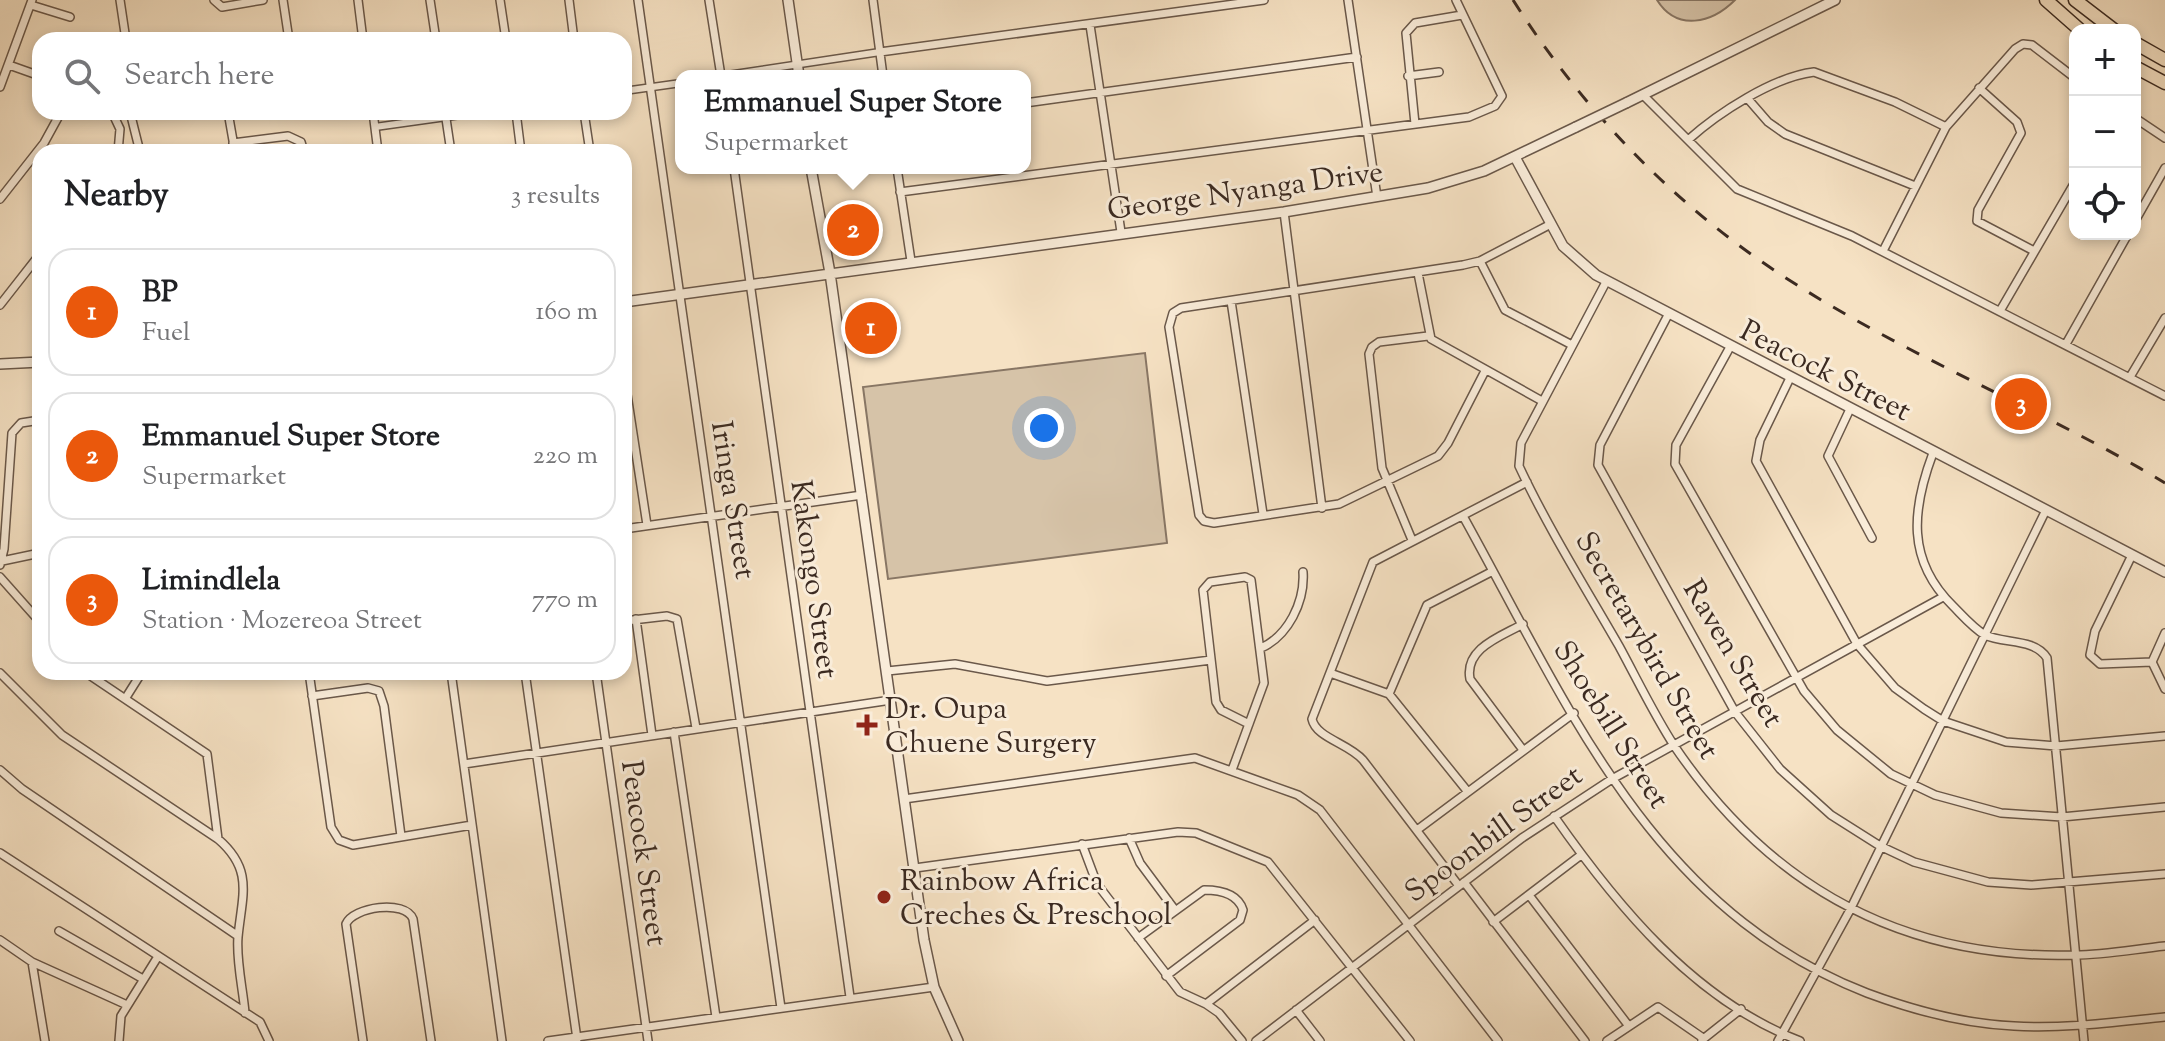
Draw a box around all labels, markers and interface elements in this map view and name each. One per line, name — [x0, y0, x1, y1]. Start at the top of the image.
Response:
map controls — [2069, 24, 2141, 240]
button: + — [2069, 24, 2141, 96]
search box — [32, 32, 632, 120]
icon: search — [60, 54, 104, 98]
text: Search here — [124, 55, 274, 98]
popup — [675, 70, 1031, 174]
text: Emmanuel Super Store — [704, 82, 1002, 125]
button: − — [2069, 96, 2141, 168]
text: Supermarket — [704, 125, 848, 162]
street label: George Nyanga Drive — [1105, 152, 1386, 233]
button: locate — [2069, 168, 2141, 240]
text: Nearby — [64, 172, 169, 221]
text: 3 results — [511, 178, 600, 215]
pin: 2 — [827, 200, 879, 260]
text: BP — [142, 272, 178, 315]
text: 1 — [88, 294, 96, 331]
text: 160 m — [535, 294, 598, 331]
pin: 1 — [845, 298, 897, 358]
street label: Peacock Street — [1732, 311, 1918, 434]
text: Fuel — [142, 315, 190, 352]
pin: 3 — [1995, 374, 2047, 434]
your location — [1024, 408, 1064, 448]
text: Emmanuel Super Store — [142, 416, 440, 459]
street label: Iringa Street — [698, 418, 765, 582]
text: 2 — [86, 438, 98, 475]
text: 220 m — [533, 438, 598, 475]
text: Supermarket — [142, 459, 286, 496]
street label: Kakongo Street — [777, 477, 848, 681]
street label: Secretarybird Street — [1563, 524, 1729, 768]
text: Limindlela — [142, 560, 280, 603]
street label: Raven Street — [1671, 572, 1793, 736]
text: 3 — [87, 582, 97, 619]
text: 770 m — [532, 582, 598, 619]
text: Station · Mozereoa Street — [142, 603, 422, 640]
street label: Shoebill Street — [1541, 633, 1679, 818]
place label: Dr. Oupa Chuene Surgery — [885, 689, 1097, 766]
marker: Dr. Oupa Chuene Surgery — [856, 714, 878, 736]
street label: Spoonbill Street — [1397, 756, 1592, 914]
street label: Peacock Street — [608, 758, 677, 949]
place label: Rainbow Africa Creches & Preschool — [900, 861, 1172, 938]
marker: Rainbow Africa Creches & Preschool — [875, 888, 893, 906]

